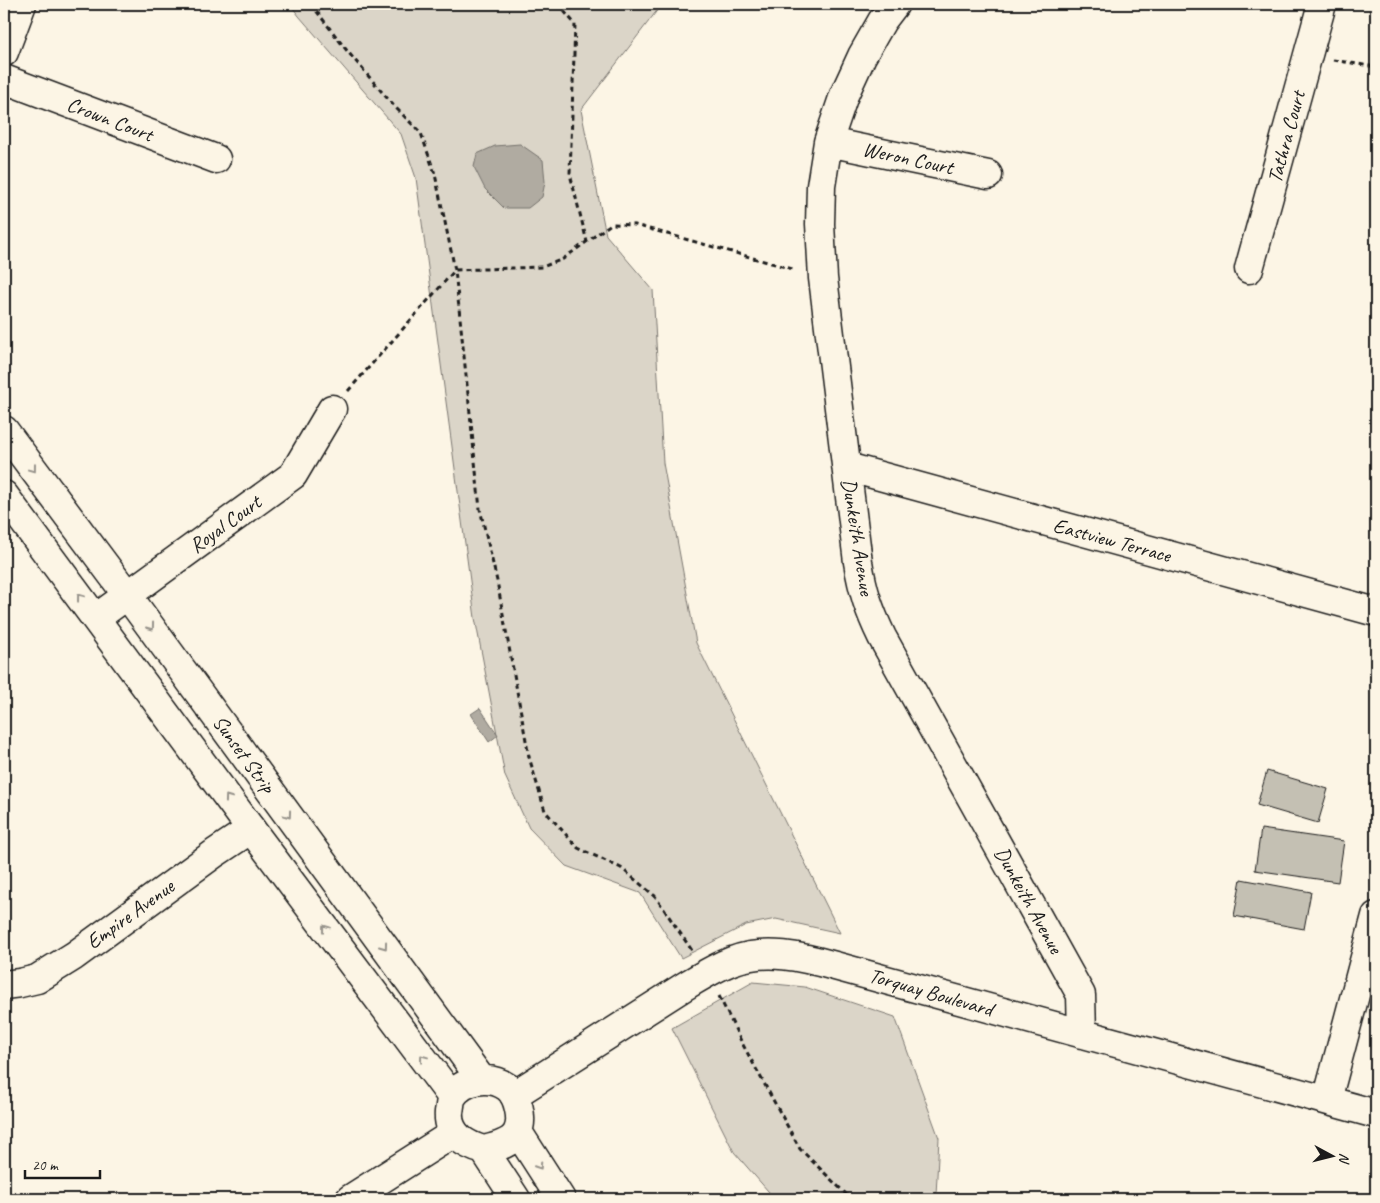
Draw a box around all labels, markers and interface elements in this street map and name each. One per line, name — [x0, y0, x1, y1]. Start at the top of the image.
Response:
street label: Tathra Court — [1261, 86, 1311, 186]
street label: Crown Court — [63, 91, 159, 148]
street label: Weron Court — [861, 136, 957, 181]
one-way arrow — [27, 463, 36, 473]
street label: Dunkeith Avenue — [836, 477, 880, 598]
street label: Royal Court — [184, 488, 268, 559]
street label: Eastview Terrace — [1050, 512, 1175, 568]
one-way arrow — [77, 594, 85, 603]
one-way arrow — [145, 621, 154, 631]
street label: Sunset Strip — [207, 710, 282, 800]
one-way arrow — [225, 794, 234, 804]
one-way arrow — [282, 809, 291, 819]
street label: Dunkeith Avenue — [989, 842, 1070, 959]
street label: Empire Avenue — [81, 873, 180, 955]
one-way arrow — [322, 924, 331, 934]
one-way arrow — [378, 940, 387, 950]
street label: Torquay Boulevard — [866, 962, 1000, 1023]
one-way arrow — [420, 1054, 429, 1064]
north arrow — [1308, 1130, 1358, 1180]
scale bar — [25, 1148, 100, 1180]
text: N — [1335, 1152, 1353, 1165]
text: 20 m — [32, 1156, 59, 1175]
one-way arrow — [533, 1160, 542, 1169]

